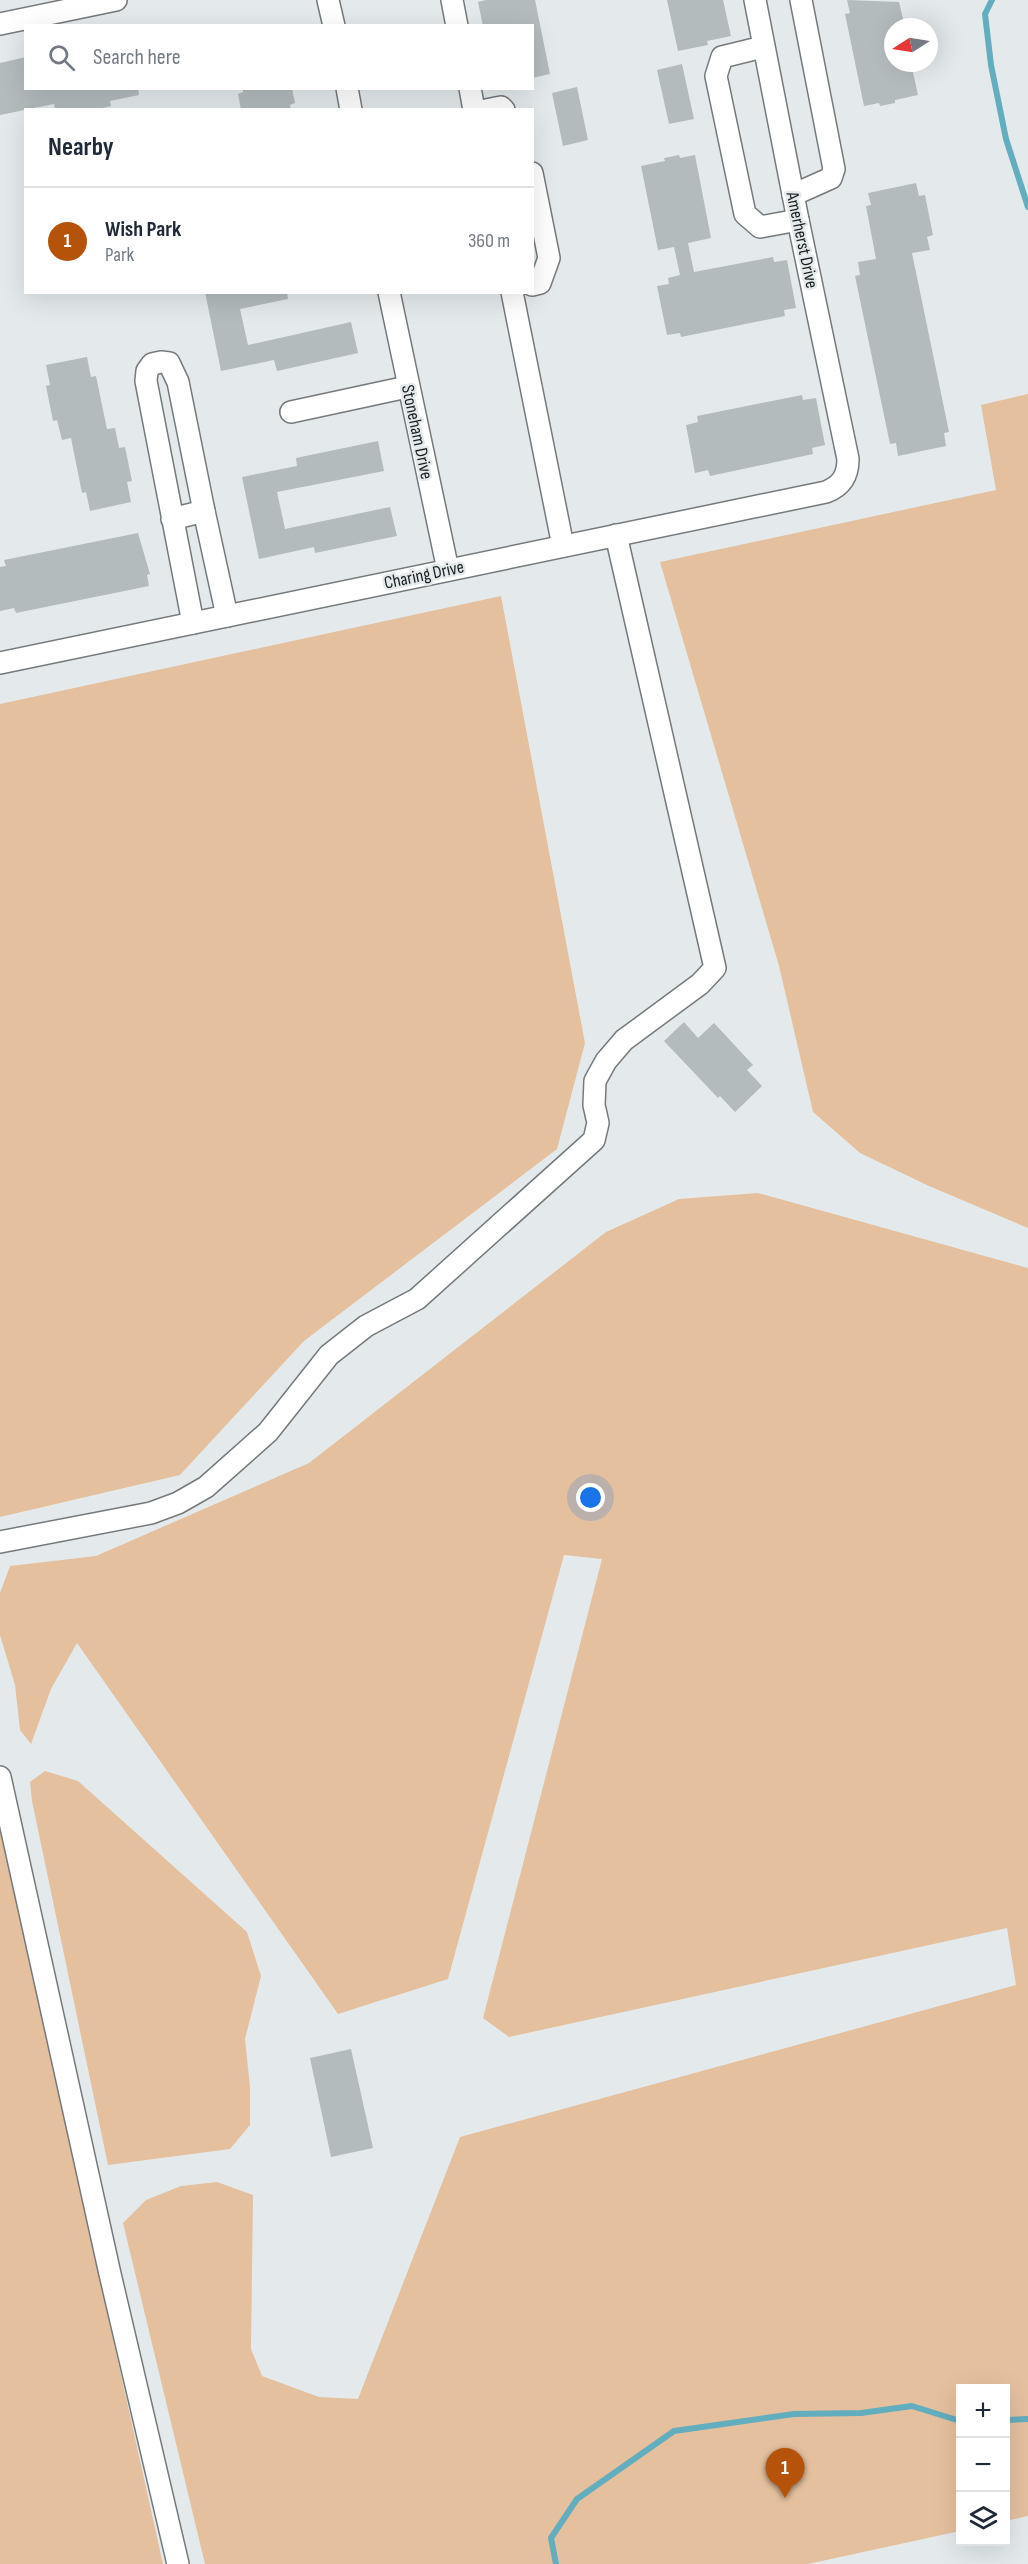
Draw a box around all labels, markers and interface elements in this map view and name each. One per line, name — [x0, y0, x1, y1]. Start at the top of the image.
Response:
north arrow — [884, 18, 938, 72]
search box — [24, 24, 534, 90]
icon: search — [45, 41, 78, 74]
text: Search here — [93, 44, 180, 71]
text: Nearby — [48, 132, 114, 163]
street label: Amerherst Drive — [781, 189, 822, 290]
text: Wish Park — [105, 216, 181, 243]
text: 1 — [64, 229, 71, 253]
text: 360 m — [468, 229, 510, 253]
text: Park — [105, 243, 134, 267]
street label: Stoneham Drive — [397, 383, 437, 481]
street label: Charing Drive — [382, 556, 466, 594]
your location — [576, 1483, 605, 1512]
map controls — [956, 2384, 1010, 2546]
button: + — [956, 2384, 1010, 2438]
button: − — [956, 2438, 1010, 2492]
pin: 1 — [766, 2448, 804, 2498]
button: layers — [956, 2492, 1010, 2546]

